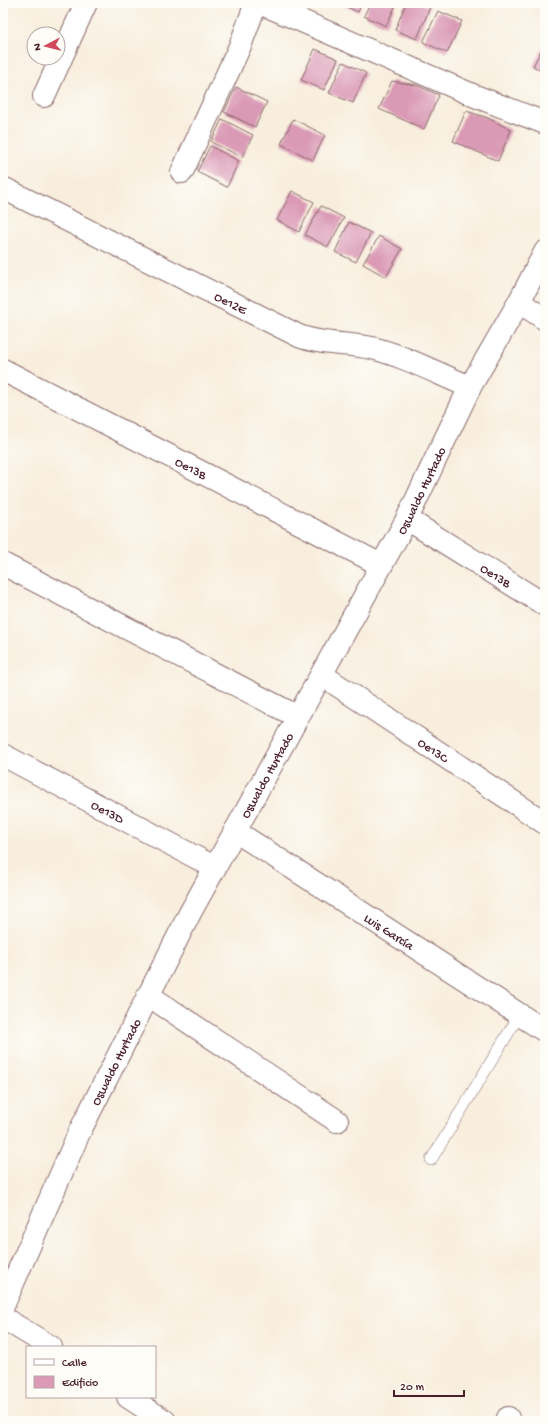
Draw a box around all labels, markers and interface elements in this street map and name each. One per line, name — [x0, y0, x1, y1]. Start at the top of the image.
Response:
north arrow — [26, 26, 66, 66]
text: N — [32, 43, 44, 51]
street label: Oe12E — [211, 290, 249, 319]
street label: Oswaldo Hurtado — [395, 445, 450, 538]
street label: Oe13B — [172, 455, 209, 484]
street label: Oe13B — [477, 562, 513, 592]
street label: Oswaldo Hurtado — [239, 731, 298, 821]
street label: Oe13C — [414, 736, 451, 767]
street label: Oe13D — [88, 798, 126, 828]
street label: Luis García — [361, 911, 417, 955]
street label: Oswaldo Hurtado — [89, 1017, 146, 1109]
legend — [26, 1346, 156, 1398]
text: Calle — [62, 1357, 87, 1371]
scale bar — [394, 1372, 464, 1398]
text: Edificio — [62, 1377, 98, 1391]
text: 20 m — [400, 1381, 425, 1395]

